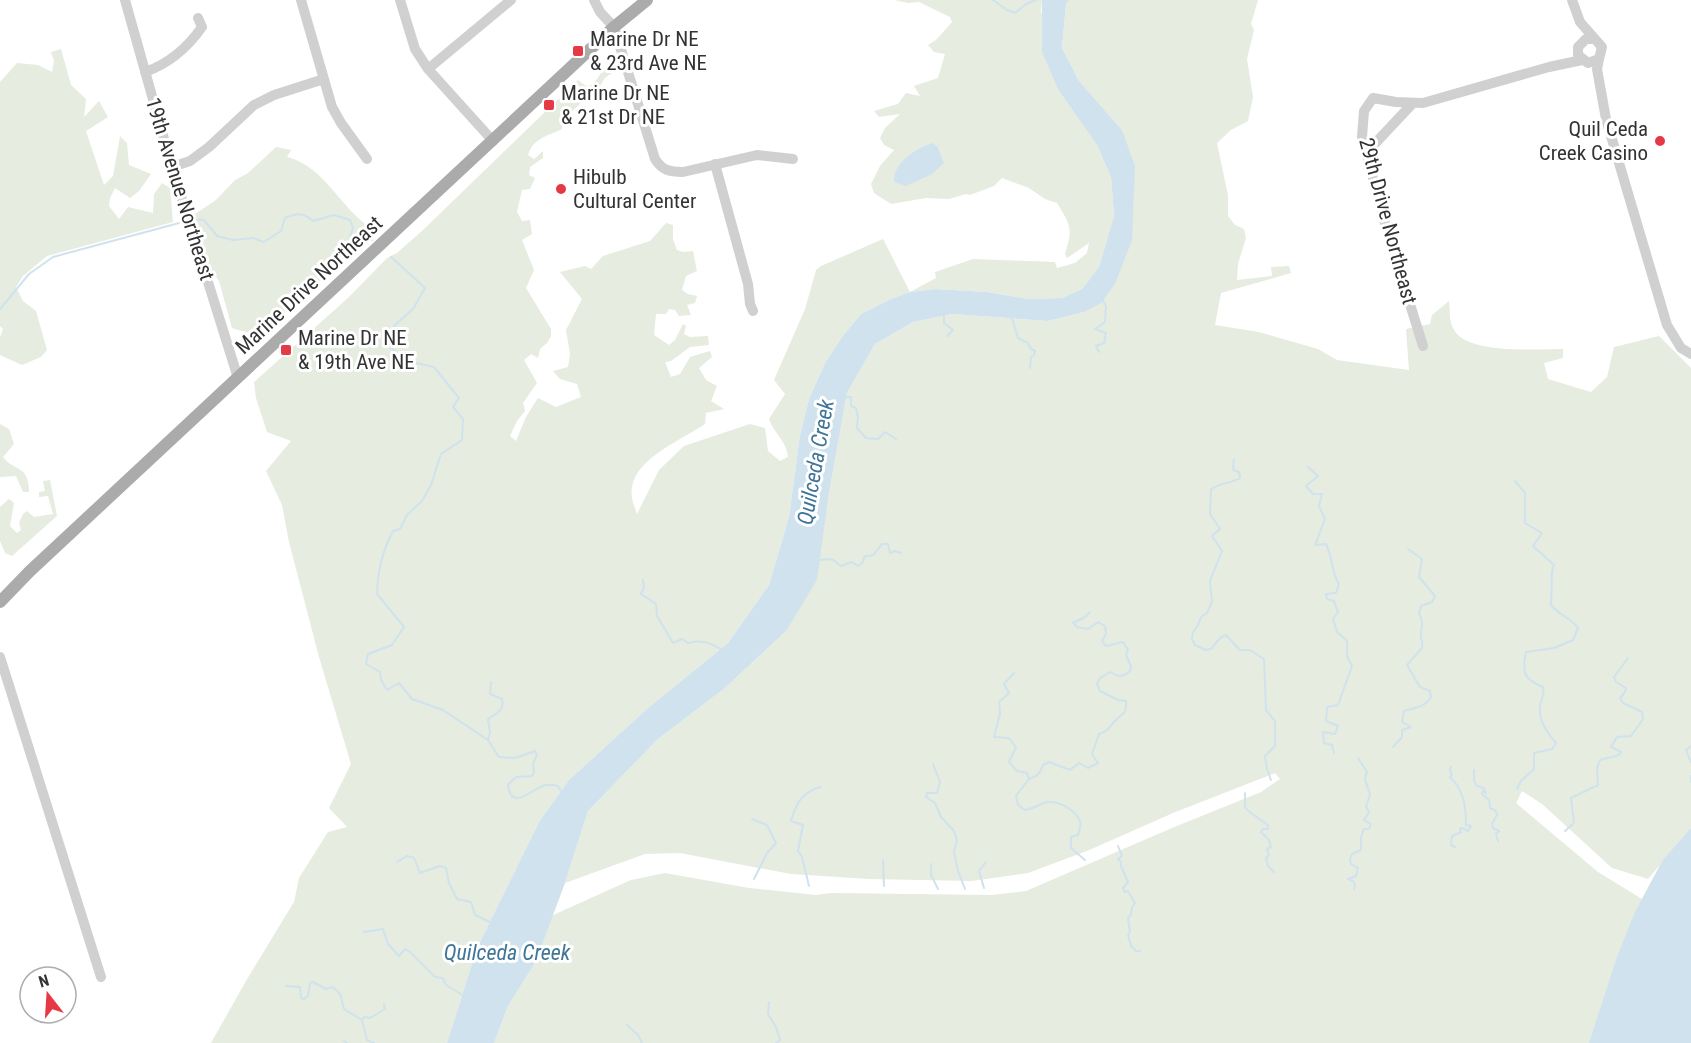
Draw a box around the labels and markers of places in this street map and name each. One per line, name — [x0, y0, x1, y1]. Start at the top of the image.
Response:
place label: Marine Dr NE & 23rd Ave NE — [590, 27, 707, 75]
marker: Marine Dr NE & 23rd Ave NE — [571, 44, 585, 58]
place label: Marine Dr NE & 21st Dr NE — [561, 81, 670, 129]
marker: Marine Dr NE & 21st Dr NE — [542, 98, 556, 112]
place label: Quil Ceda Creek Casino — [1539, 117, 1648, 165]
marker: Quil Ceda Creek Casino — [1653, 134, 1667, 148]
place label: Hibulb Cultural Center — [573, 165, 696, 213]
marker: Hibulb Cultural Center — [554, 182, 568, 196]
place label: Marine Dr NE & 19th Ave NE — [298, 326, 415, 374]
marker: Marine Dr NE & 19th Ave NE — [279, 343, 293, 357]

